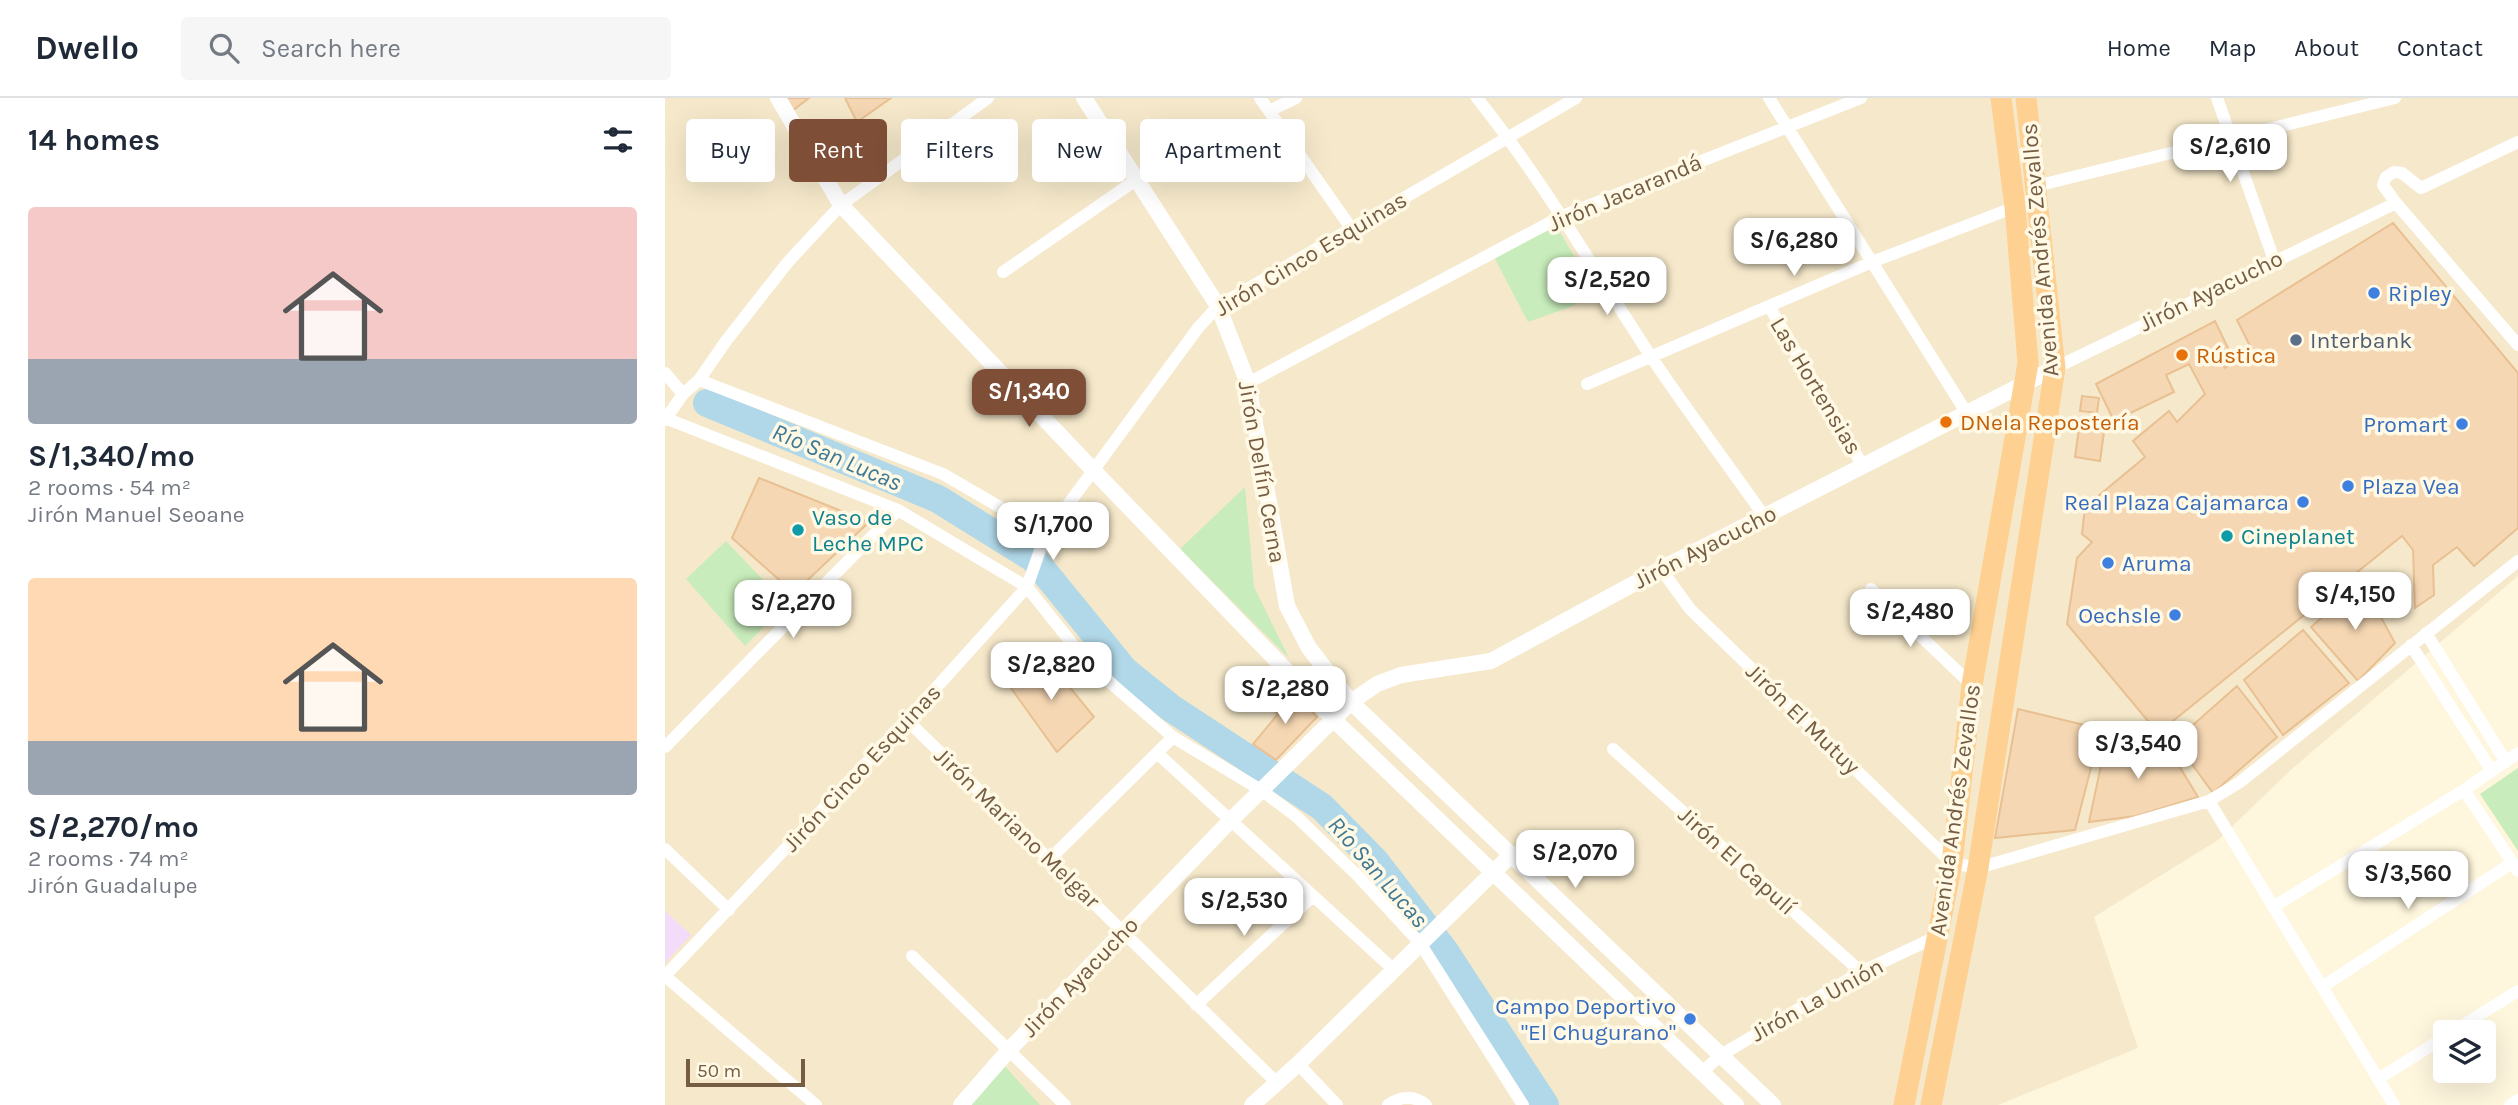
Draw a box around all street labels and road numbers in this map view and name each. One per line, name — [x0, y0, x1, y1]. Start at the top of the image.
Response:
street label: Avenida Andrés Zevallos — [2015, 122, 2065, 378]
street label: Jirón Jacarandá — [1544, 149, 1706, 237]
street label: Jirón Cinco Esquinas — [1210, 186, 1412, 322]
street label: Jirón Ayacucho — [2135, 245, 2287, 337]
street label: Las Hortensias — [1764, 313, 1868, 459]
street label: Jirón Delfín Cerna — [1233, 379, 1291, 565]
street label: Jirón Ayacucho — [1629, 499, 1781, 595]
street label: Jirón El Mutuy — [1740, 658, 1866, 780]
street label: Jirón Cinco Esquinas — [777, 679, 947, 857]
street label: Avenida Andrés Zevallos — [1924, 682, 1986, 938]
street label: Jirón Mariano Melgar — [929, 742, 1106, 915]
street label: Jirón El Capulí — [1673, 801, 1801, 921]
street label: Jirón Ayacucho — [1016, 911, 1144, 1043]
street label: Jirón La Unión — [1746, 952, 1888, 1048]

